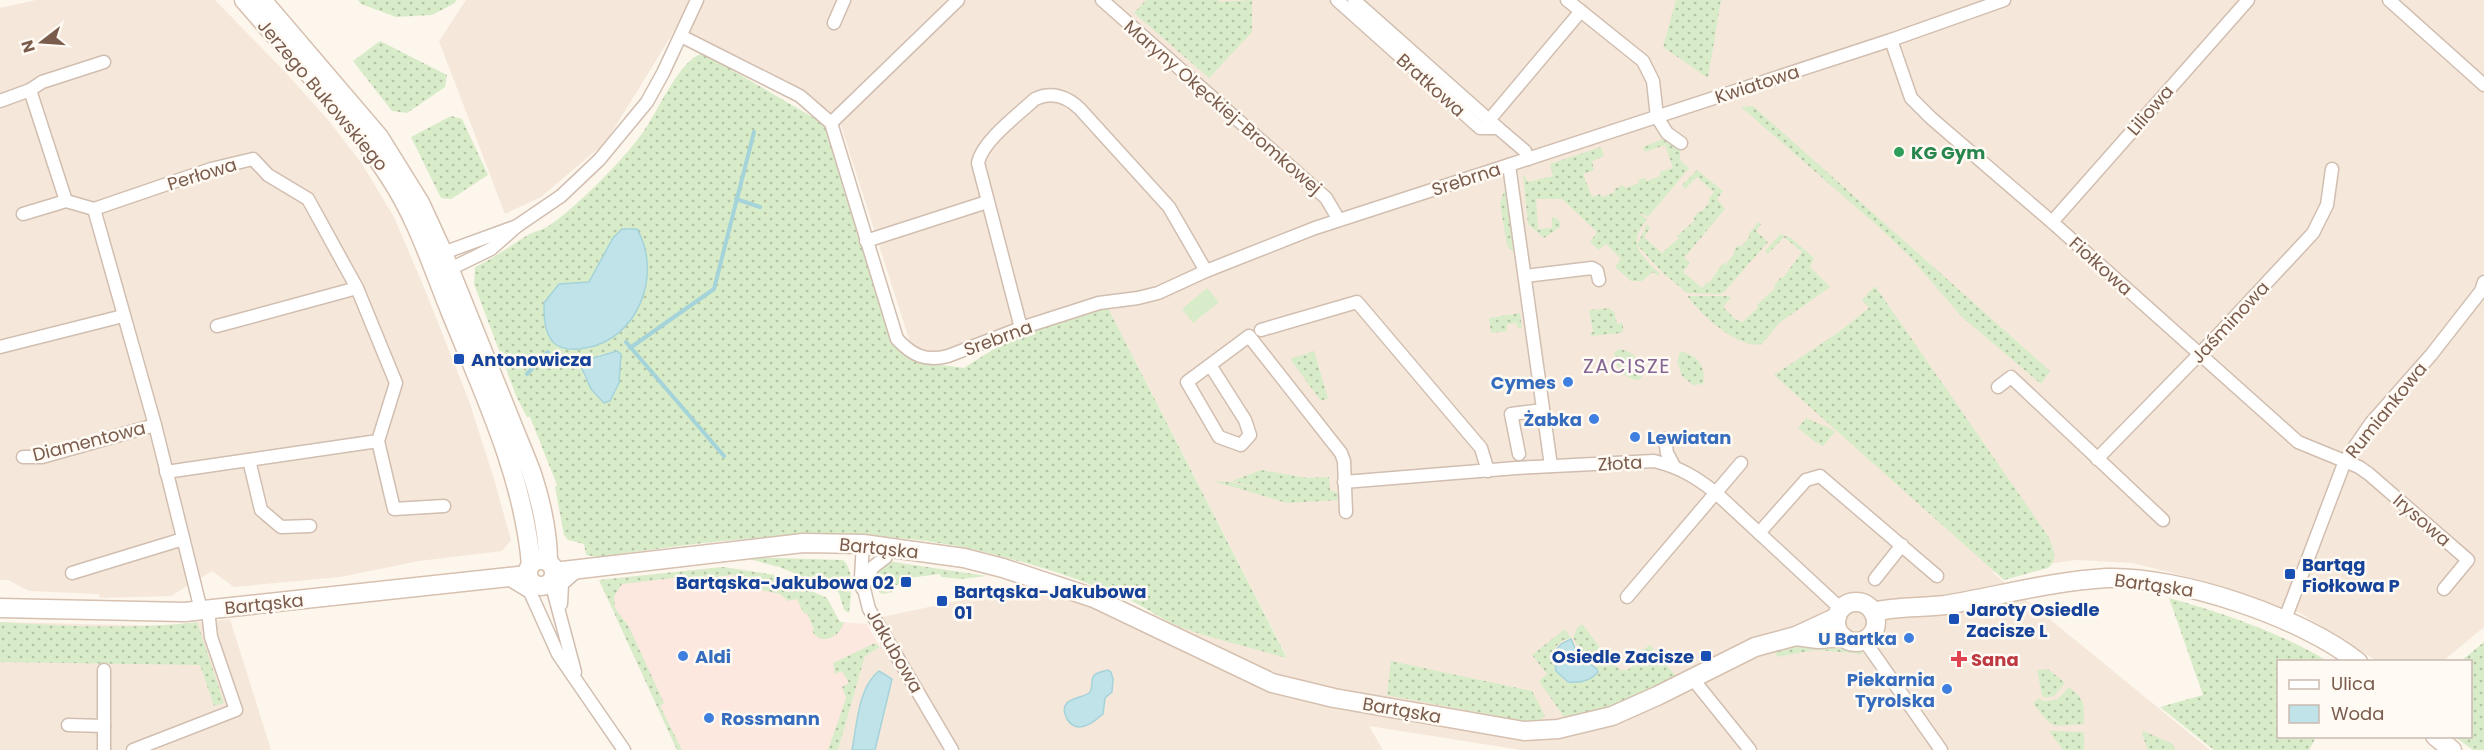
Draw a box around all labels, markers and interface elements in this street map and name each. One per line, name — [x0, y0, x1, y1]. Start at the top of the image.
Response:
north arrow — [12, 12, 72, 72]
street label: Jerzego Bukowskiego — [252, 14, 394, 176]
street label: Maryny Okęckiej-Bromkowej — [1119, 14, 1327, 200]
text: N — [15, 37, 41, 55]
street label: Bratkowa — [1391, 48, 1471, 122]
street label: Kwiatowa — [1712, 59, 1802, 109]
street label: Liliowa — [2121, 79, 2179, 141]
place label: KG Gym — [1911, 140, 1985, 165]
marker: KG Gym — [1892, 145, 1906, 159]
street label: Perłowa — [164, 152, 240, 196]
street label: Srebrna — [1428, 156, 1504, 202]
street label: Fiołkowa — [2064, 231, 2138, 301]
street label: Jaśminowa — [2185, 275, 2275, 369]
street label: Srebrna — [960, 314, 1036, 362]
place label: Antonowicza — [471, 347, 592, 372]
marker: Antonowicza — [452, 352, 466, 366]
district label: ZACISZE — [1583, 352, 1671, 380]
street label: Rumiankowa — [2340, 357, 2432, 463]
place label: Cymes — [1491, 370, 1556, 395]
marker: Cymes — [1561, 375, 1575, 389]
place label: Żabka — [1523, 407, 1582, 432]
marker: Żabka — [1587, 412, 1601, 426]
street label: Diamentowa — [30, 415, 148, 467]
place label: Lewiatan — [1647, 425, 1731, 450]
marker: Lewiatan — [1628, 430, 1642, 444]
street label: Złota — [1597, 449, 1643, 477]
street label: Irysowa — [2388, 488, 2456, 552]
street label: Bartąska — [838, 531, 920, 565]
place label: Bartąg Fiołkowa P — [2302, 552, 2400, 598]
street label: Bartąska — [2113, 567, 2195, 603]
marker: Bartąg Fiołkowa P — [2283, 567, 2297, 581]
place label: Bartąska-Jakubowa 02 — [676, 570, 894, 595]
marker: Bartąska-Jakubowa 02 — [899, 575, 913, 589]
place label: Bartąska-Jakubowa 01 — [954, 579, 1147, 625]
street label: Bartąska — [223, 587, 305, 621]
marker: Bartąska-Jakubowa 01 — [935, 594, 949, 608]
place label: Jaroty Osiedle Zacisze L — [1966, 597, 2100, 643]
street label: Jakubowa — [861, 604, 929, 698]
marker: Jaroty Osiedle Zacisze L — [1947, 612, 1961, 626]
place label: U Bartka — [1818, 626, 1897, 651]
marker: U Bartka — [1902, 631, 1916, 645]
place label: Aldi — [695, 644, 731, 669]
place label: Osiedle Zacisze — [1552, 644, 1694, 669]
place label: Sana — [1971, 647, 2019, 672]
marker: Aldi — [676, 649, 690, 663]
marker: Osiedle Zacisze — [1699, 649, 1713, 663]
marker: Sana — [1952, 652, 1966, 666]
legend — [2277, 660, 2472, 738]
place label: Piekarnia Tyrolska — [1847, 667, 1935, 713]
text: Ulica — [2331, 671, 2375, 696]
marker: Piekarnia Tyrolska — [1940, 682, 1954, 696]
street label: Bartąska — [1361, 691, 1443, 729]
text: Woda — [2331, 701, 2384, 726]
place label: Rossmann — [721, 706, 820, 731]
marker: Rossmann — [702, 711, 716, 725]

